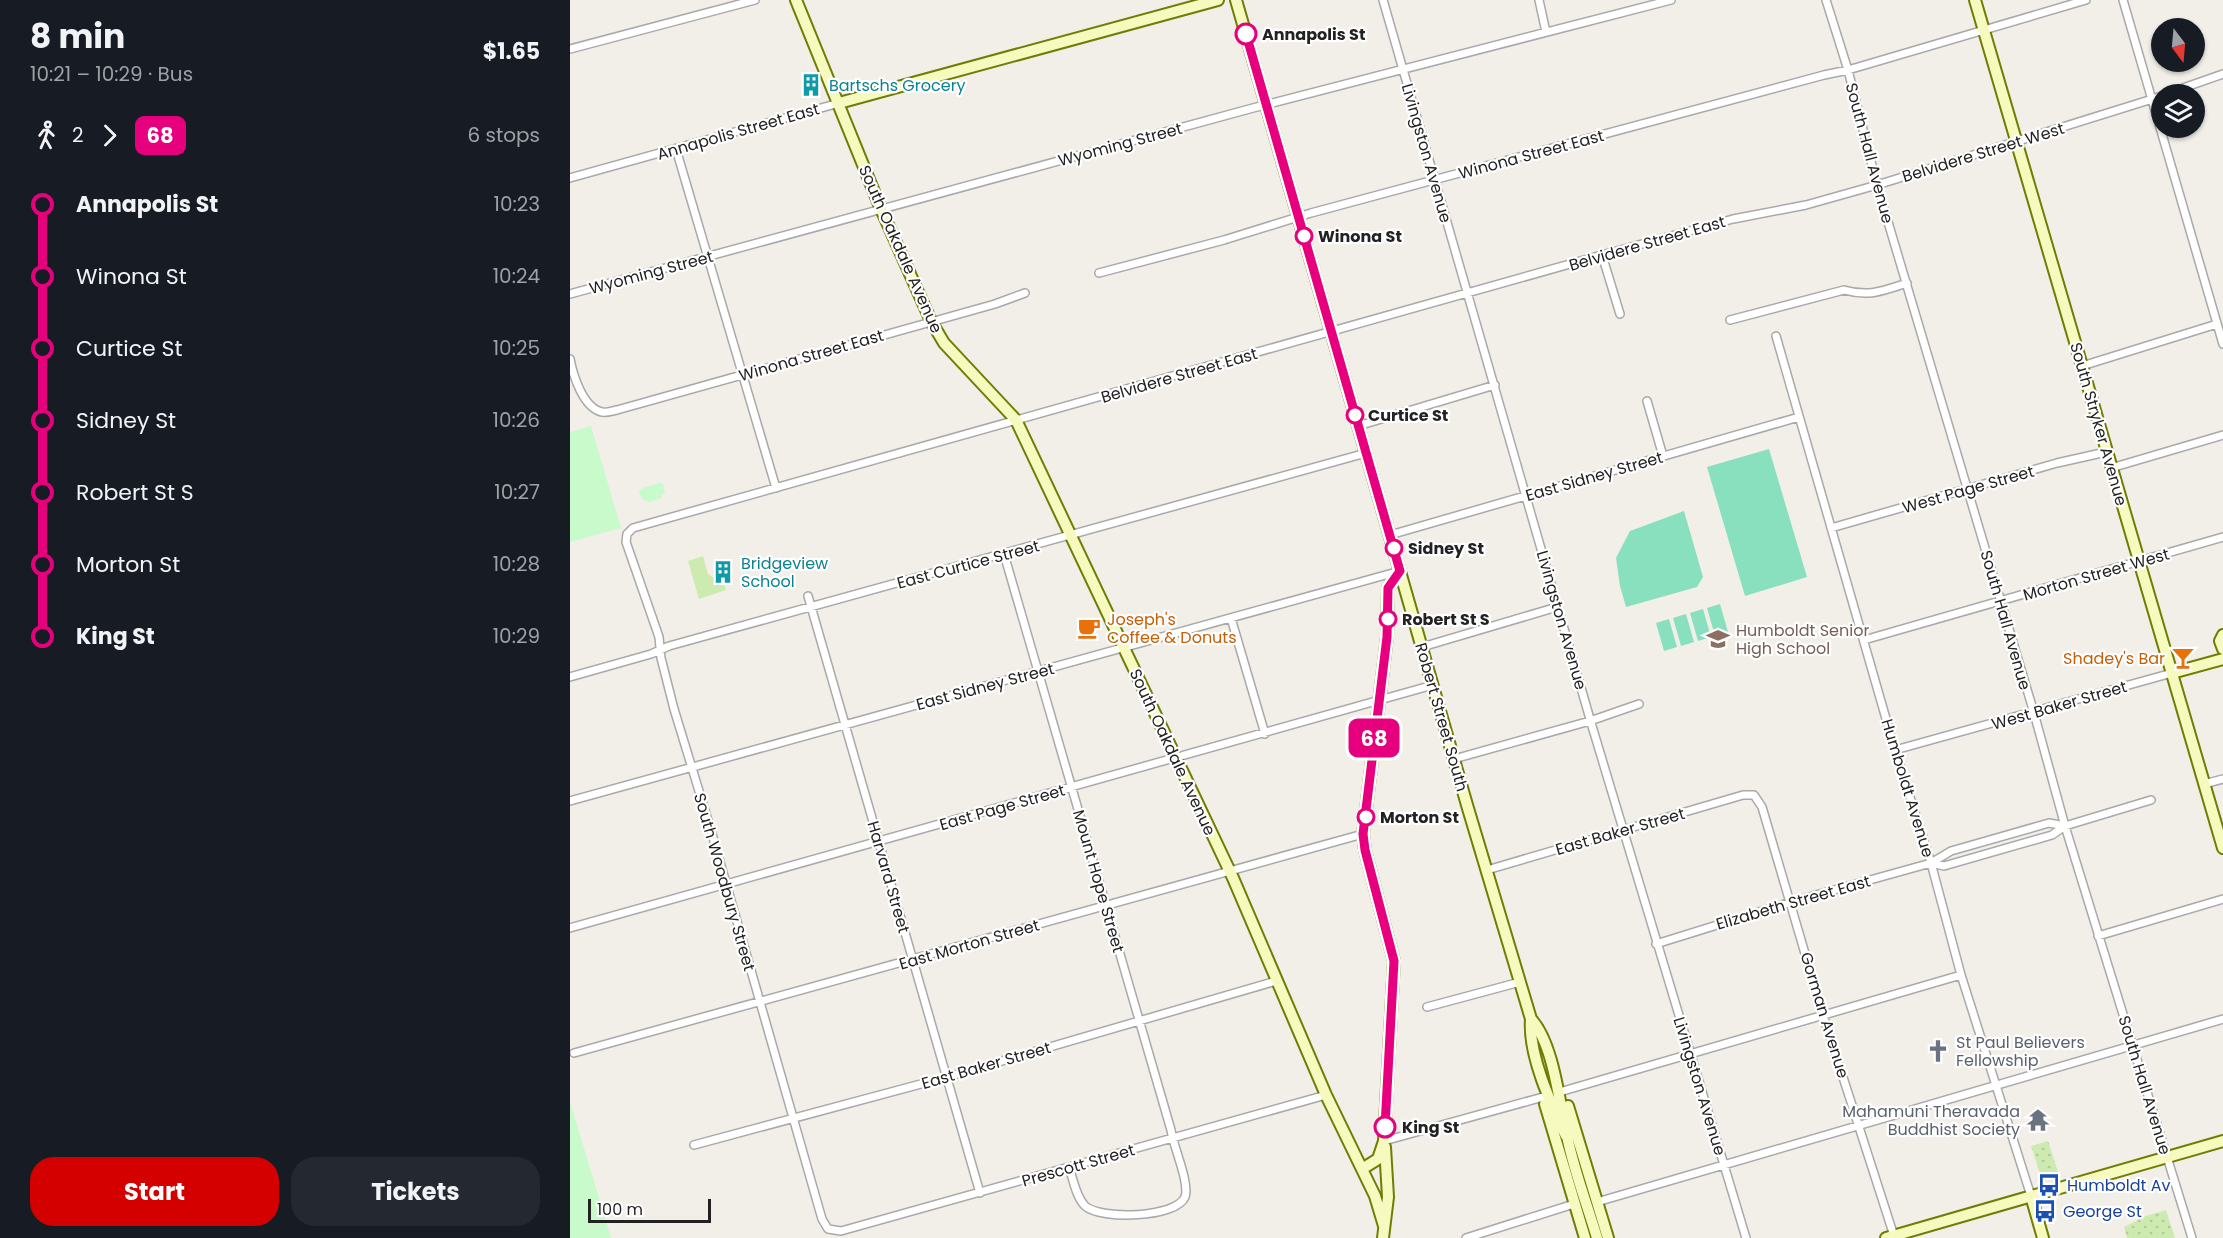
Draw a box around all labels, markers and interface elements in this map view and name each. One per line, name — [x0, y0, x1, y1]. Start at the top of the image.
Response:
text: 8 min — [30, 13, 125, 60]
north arrow — [2151, 18, 2205, 72]
map controls — [2151, 18, 2205, 138]
marker: Annapolis St — [1235, 23, 1257, 45]
place label: Annapolis St — [1262, 23, 1365, 46]
text: $1.65 — [483, 36, 540, 67]
text: 10:21 – 10:29 · Bus — [30, 60, 193, 88]
building icon: Bartschs Grocery — [798, 72, 824, 98]
place label: Bartschs Grocery — [829, 74, 966, 97]
street label: South Hall Avenue — [1840, 80, 1899, 226]
street label: Livingston Avenue — [1396, 81, 1457, 226]
button: layers — [2151, 84, 2205, 138]
street label: Annapolis Street East — [654, 97, 822, 166]
street label: Wyoming Street — [1056, 117, 1185, 172]
street label: Belvidere Street West — [1899, 117, 2067, 188]
icon: walk — [30, 119, 63, 152]
icon: forward — [93, 119, 126, 152]
text: 2 — [72, 121, 84, 149]
text: 68 — [147, 121, 174, 150]
text: 6 stops — [467, 121, 540, 149]
street label: Winona Street East — [1456, 124, 1607, 185]
street label: South Oakdale Avenue — [853, 162, 948, 337]
text: Annapolis St — [76, 189, 218, 220]
text: 10:23 — [494, 190, 540, 218]
street label: Belvidere Street East — [1566, 210, 1728, 277]
place label: Winona St — [1318, 225, 1402, 248]
marker: Winona St — [1295, 227, 1313, 245]
street label: Wyoming Street — [587, 245, 716, 300]
text: Winona St — [76, 261, 187, 292]
text: 10:24 — [493, 262, 540, 290]
street label: Winona Street East — [736, 324, 886, 387]
text: Curtice St — [76, 333, 182, 364]
text: 10:25 — [493, 334, 540, 362]
street label: South Stryker Avenue — [2064, 340, 2133, 509]
street label: Belvidere Street East — [1098, 342, 1260, 409]
place label: Curtice St — [1368, 404, 1448, 427]
text: Sidney St — [76, 405, 176, 436]
text: 10:26 — [493, 406, 540, 434]
marker: Curtice St — [1346, 406, 1364, 424]
street label: East Sidney Street — [1523, 446, 1666, 507]
street label: West Page Street — [1900, 460, 2037, 519]
text: Robert St S — [76, 477, 194, 508]
text: 10:27 — [494, 478, 540, 506]
street label: East Curtice Street — [894, 534, 1042, 595]
place label: Sidney St — [1408, 537, 1484, 560]
marker: Sidney St — [1385, 539, 1403, 557]
street label: Morton Street West — [2020, 543, 2172, 606]
street label: Livingston Avenue — [1531, 548, 1592, 693]
street label: South Hall Avenue — [1975, 548, 2036, 693]
text: Morton St — [76, 549, 180, 580]
text: 10:28 — [493, 550, 540, 578]
place label: Bridgeview School — [741, 552, 828, 593]
building icon: Bridgeview School — [710, 559, 736, 585]
place label: Joseph's Coffee & Donuts — [1107, 608, 1237, 649]
place label: Robert St S — [1402, 608, 1490, 631]
marker: Robert St S — [1379, 610, 1397, 628]
cafe icon: Joseph's Coffee & Donuts — [1076, 615, 1102, 641]
place label: Humboldt Senior High School — [1736, 619, 1869, 660]
text: King St — [76, 621, 155, 652]
text: 10:29 — [493, 622, 540, 650]
school or university icon: Humboldt Senior High School — [1705, 626, 1731, 652]
street label: Robert Street South — [1409, 640, 1474, 794]
bar icon: Shadey's Bar — [2170, 645, 2196, 671]
place label: Shadey's Bar — [2063, 647, 2165, 670]
street label: East Sidney Street — [914, 657, 1057, 716]
street label: South Oakdale Avenue — [1124, 665, 1221, 839]
street label: West Baker Street — [1989, 675, 2130, 736]
street label: Humboldt Avenue — [1876, 716, 1940, 860]
line badge: 68 — [1347, 718, 1401, 758]
text: 68 — [1361, 724, 1388, 753]
street label: East Page Street — [937, 779, 1068, 836]
street label: South Woodbury Street — [688, 790, 761, 974]
street label: East Baker Street — [1553, 802, 1688, 861]
place label: Morton St — [1380, 806, 1459, 829]
street label: Mount Hope Street — [1067, 807, 1130, 955]
marker: Morton St — [1357, 808, 1375, 826]
street label: Harvard Street — [862, 818, 916, 936]
street label: Elizabeth Street East — [1713, 869, 1873, 936]
street label: East Morton Street — [896, 913, 1042, 976]
street label: Gorman Avenue — [1794, 949, 1855, 1081]
street label: South Hall Avenue — [2112, 1013, 2177, 1158]
street label: Livingston Avenue — [1667, 1014, 1732, 1158]
place label: St Paul Believers Fellowship — [1956, 1031, 2085, 1072]
street label: East Baker Street — [919, 1036, 1054, 1095]
church icon: St Paul Believers Fellowship — [1925, 1038, 1951, 1064]
place label: Mahamuni Theravada Buddhist Society — [1842, 1100, 2020, 1141]
temple icon: Mahamuni Theravada Buddhist Society — [2025, 1107, 2051, 1133]
marker: King St — [1374, 1116, 1396, 1138]
place label: King St — [1402, 1116, 1459, 1139]
street label: Prescott Street — [1019, 1138, 1137, 1193]
button: Start — [30, 1157, 279, 1226]
button: Tickets — [291, 1157, 540, 1226]
bus stop icon: Humboldt Av — [2036, 1172, 2062, 1198]
place label: Humboldt Av — [2067, 1174, 2170, 1197]
scale bar — [588, 1196, 711, 1224]
text: 100 m — [597, 1198, 643, 1221]
bus stop icon: George St — [2032, 1198, 2058, 1224]
place label: George St — [2063, 1200, 2142, 1223]

